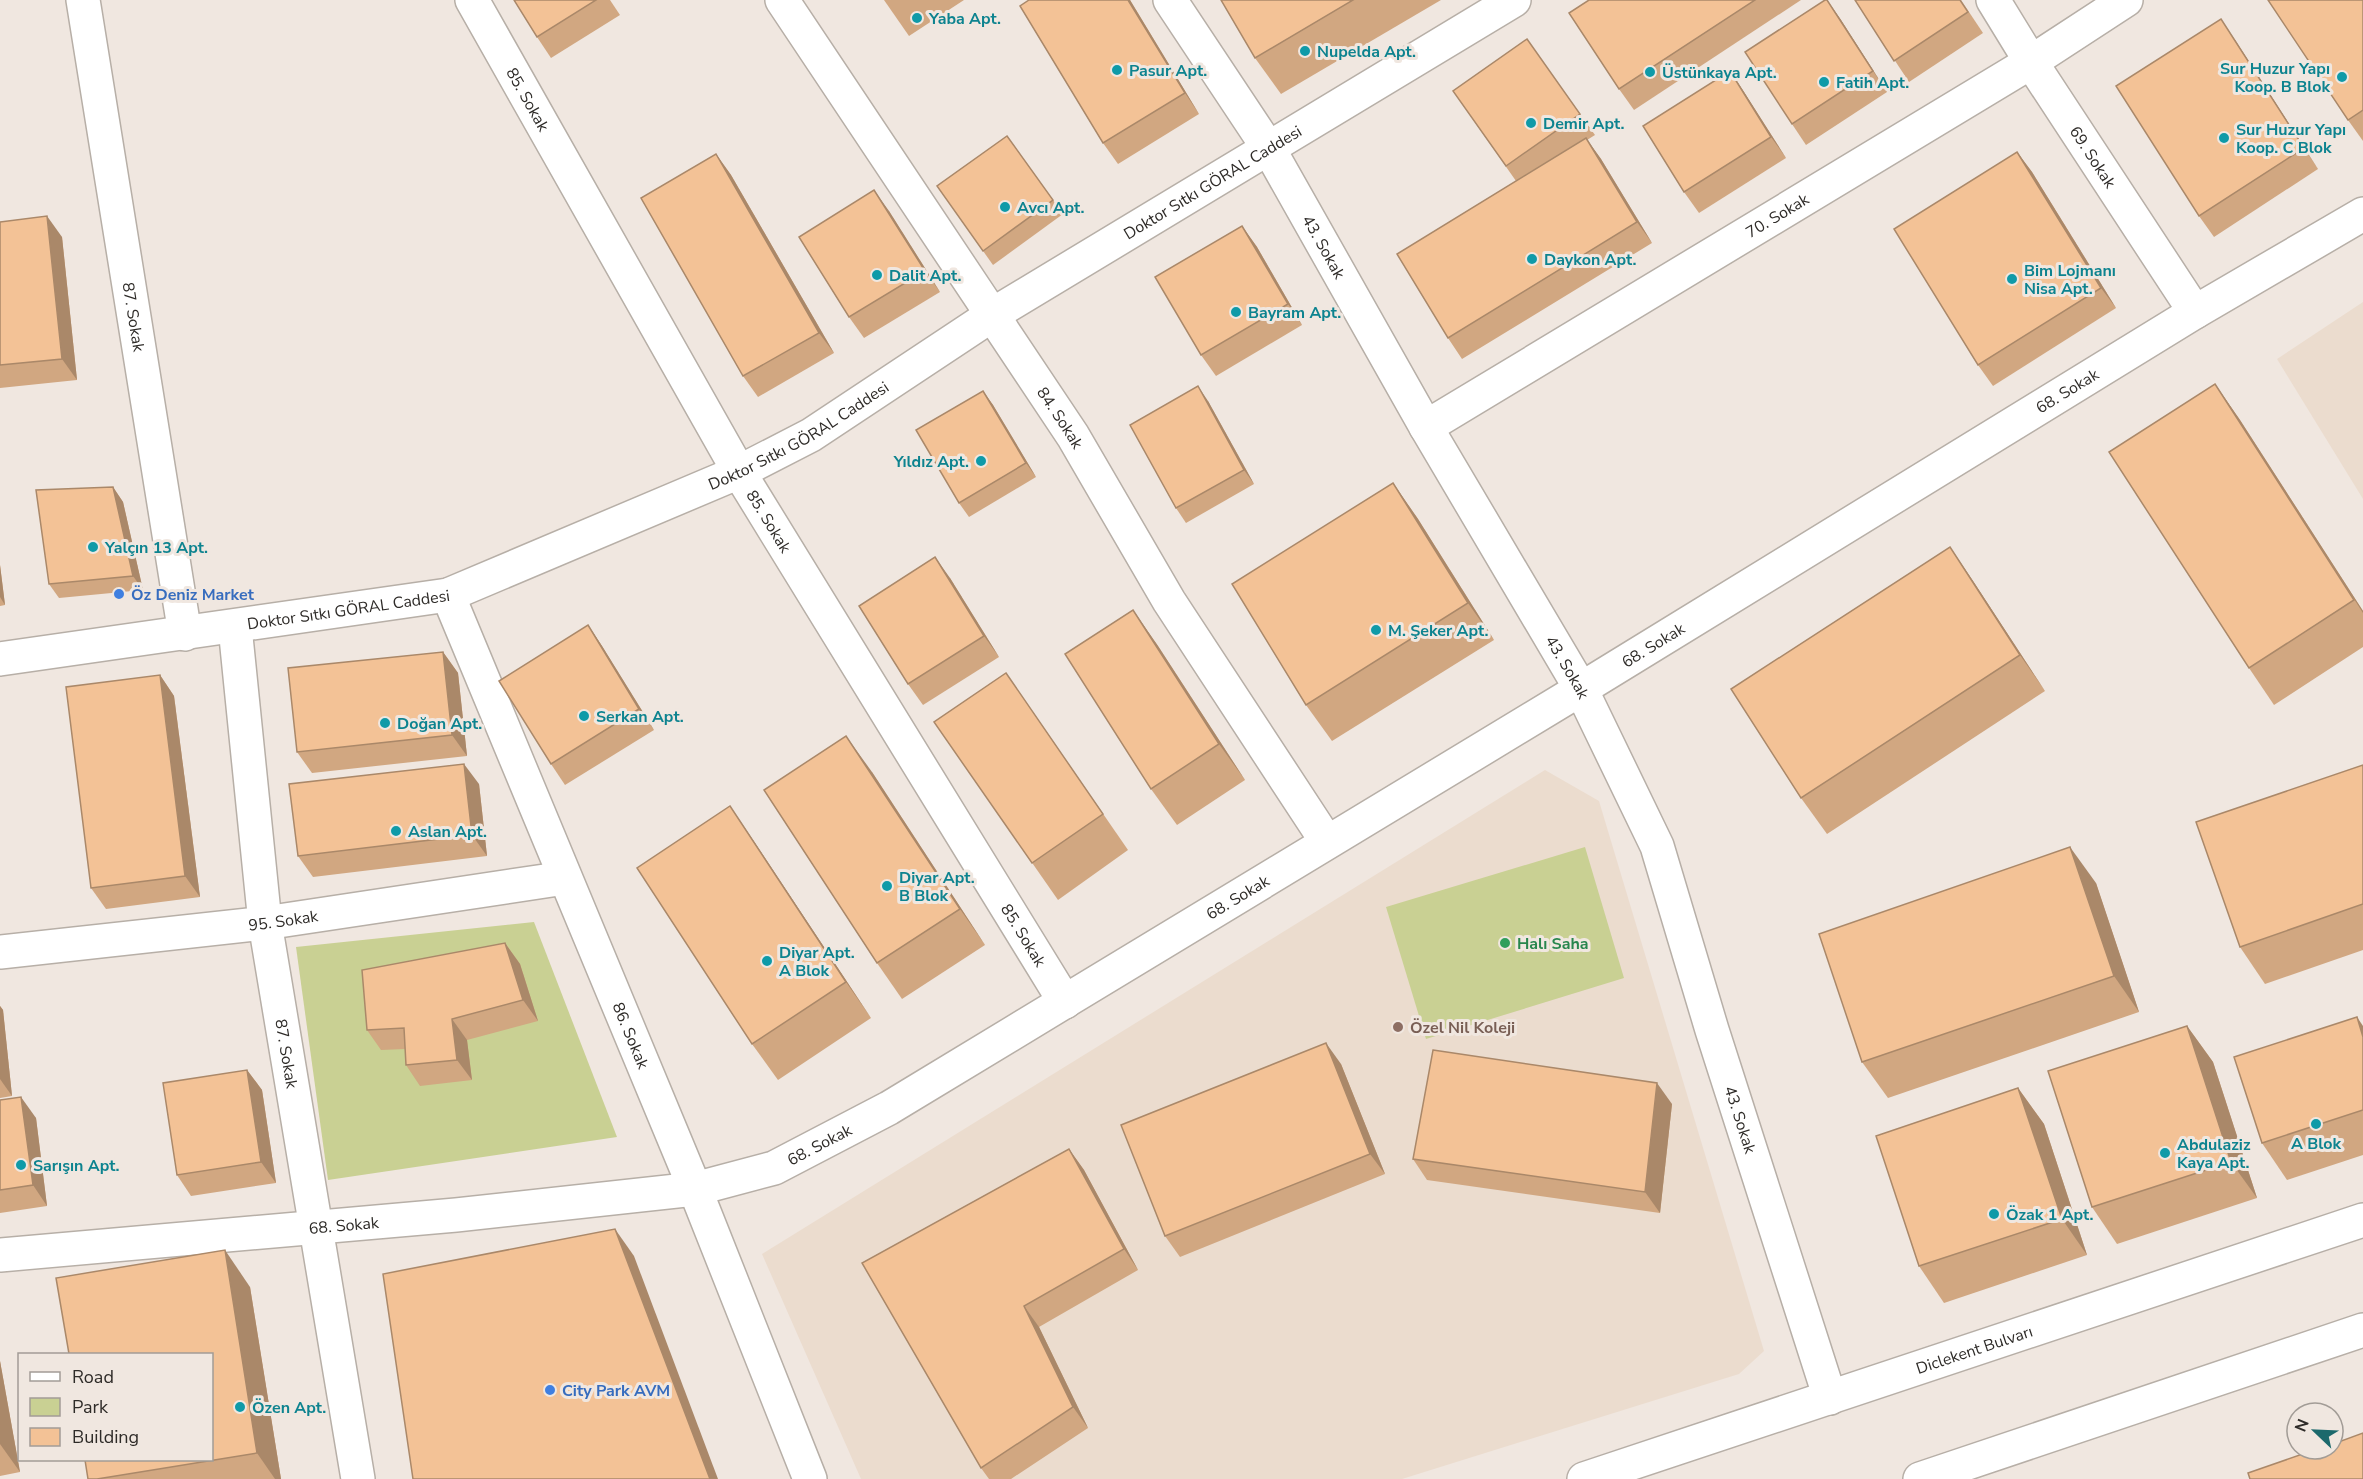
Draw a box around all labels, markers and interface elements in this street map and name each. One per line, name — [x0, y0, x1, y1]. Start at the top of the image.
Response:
place label: Yaba Apt. — [928, 8, 1001, 30]
marker: Yaba Apt. — [910, 11, 924, 25]
place label: Nupelda Apt. — [1317, 41, 1416, 63]
marker: Nupelda Apt. — [1298, 44, 1312, 58]
place label: Sur Huzur Yapı Koop. B Blok — [2220, 58, 2330, 98]
place label: Pasur Apt. — [1129, 60, 1207, 82]
place label: Üstünkaya Apt. — [1662, 62, 1777, 84]
marker: Pasur Apt. — [1110, 63, 1124, 77]
street label: 85. Sokak — [500, 64, 555, 137]
marker: Üstünkaya Apt. — [1643, 65, 1657, 79]
marker: Sur Huzur Yapı Koop. B Blok — [2335, 70, 2349, 84]
place label: Fatih Apt. — [1836, 72, 1909, 94]
marker: Fatih Apt. — [1817, 75, 1831, 89]
place label: Demir Apt. — [1543, 113, 1624, 135]
marker: Demir Apt. — [1524, 116, 1538, 130]
place label: Sur Huzur Yapı Koop. C Blok — [2236, 119, 2346, 159]
street label: Doktor Sıtkı GÖRAL Caddesi — [1120, 121, 1306, 245]
street label: 69. Sokak — [2064, 122, 2121, 193]
marker: Sur Huzur Yapı Koop. C Blok — [2217, 131, 2231, 145]
street label: 70. Sokak — [1742, 188, 1814, 244]
place label: Avcı Apt. — [1017, 197, 1085, 219]
marker: Avcı Apt. — [998, 200, 1012, 214]
street label: 43. Sokak — [1296, 211, 1351, 284]
place label: Daykon Apt. — [1544, 249, 1636, 271]
marker: Daykon Apt. — [1525, 252, 1539, 266]
place label: Bim Lojmanı Nisa Apt. — [2024, 260, 2116, 300]
place label: Dalit Apt. — [889, 265, 961, 287]
marker: Dalit Apt. — [870, 268, 884, 282]
marker: Bim Lojmanı Nisa Apt. — [2005, 272, 2019, 286]
street label: 87. Sokak — [117, 281, 150, 354]
place label: Bayram Apt. — [1248, 302, 1341, 324]
marker: Bayram Apt. — [1229, 305, 1243, 319]
street label: 68. Sokak — [2032, 363, 2104, 419]
street label: Doktor Sıtkı GÖRAL Caddesi — [705, 376, 893, 496]
street label: 84. Sokak — [1031, 383, 1089, 454]
place label: Yıldız Apt. — [893, 451, 969, 473]
marker: Yıldız Apt. — [974, 454, 988, 468]
street label: 85. Sokak — [741, 486, 797, 558]
place label: Yalçın 13 Apt. — [104, 537, 208, 559]
marker: Yalçın 13 Apt. — [86, 540, 100, 554]
place label: Öz Deniz Market — [131, 584, 255, 606]
street label: Doktor Sıtkı GÖRAL Caddesi — [246, 585, 451, 636]
marker: Öz Deniz Market — [112, 587, 126, 601]
street label: 68. Sokak — [1618, 617, 1690, 673]
place label: M. Şeker Apt. — [1388, 620, 1488, 642]
marker: M. Şeker Apt. — [1369, 623, 1383, 637]
street label: 43. Sokak — [1540, 632, 1595, 704]
place label: Serkan Apt. — [596, 706, 684, 728]
marker: Serkan Apt. — [577, 709, 591, 723]
place label: Doğan Apt. — [397, 713, 482, 735]
marker: Doğan Apt. — [378, 716, 392, 730]
place label: Aslan Apt. — [408, 821, 487, 843]
marker: Aslan Apt. — [389, 824, 403, 838]
place label: Diyar Apt. B Blok — [899, 867, 975, 907]
street label: 68. Sokak — [1202, 870, 1275, 925]
marker: Diyar Apt. B Blok — [880, 879, 894, 893]
street label: 85. Sokak — [995, 900, 1051, 972]
street label: 95. Sokak — [247, 905, 321, 937]
place label: Halı Saha — [1517, 933, 1589, 955]
marker: Halı Saha — [1498, 936, 1512, 950]
place label: Diyar Apt. A Blok — [779, 942, 855, 982]
marker: Diyar Apt. A Blok — [760, 954, 774, 968]
street label: 86. Sokak — [607, 999, 654, 1073]
street label: 87. Sokak — [269, 1017, 303, 1091]
place label: Özel Nil Koleji — [1410, 1017, 1515, 1039]
marker: Özel Nil Koleji — [1391, 1020, 1405, 1034]
street label: 43. Sokak — [1719, 1083, 1761, 1157]
marker: A Blok — [2309, 1117, 2323, 1131]
street label: 68. Sokak — [784, 1119, 857, 1171]
place label: A Blok — [2291, 1133, 2341, 1155]
place label: Abdulaziz Kaya Apt. — [2177, 1134, 2251, 1174]
marker: Abdulaziz Kaya Apt. — [2158, 1146, 2172, 1160]
place label: Sarışın Apt. — [33, 1155, 120, 1177]
marker: Sarışın Apt. — [14, 1158, 28, 1172]
place label: Özak 1 Apt. — [2006, 1204, 2093, 1226]
marker: Özak 1 Apt. — [1987, 1207, 2001, 1221]
street label: 68. Sokak — [308, 1212, 381, 1240]
street label: Diclekent Bulvarı — [1913, 1321, 2036, 1380]
legend — [18, 1353, 213, 1461]
text: Road — [72, 1365, 114, 1389]
place label: City Park AVM — [562, 1380, 670, 1402]
marker: City Park AVM — [543, 1383, 557, 1397]
text: Park — [72, 1395, 109, 1419]
place label: Özen Apt. — [252, 1397, 326, 1419]
marker: Özen Apt. — [233, 1400, 247, 1414]
north arrow — [2285, 1401, 2345, 1461]
text: N — [2290, 1416, 2315, 1435]
text: Building — [72, 1425, 139, 1449]

